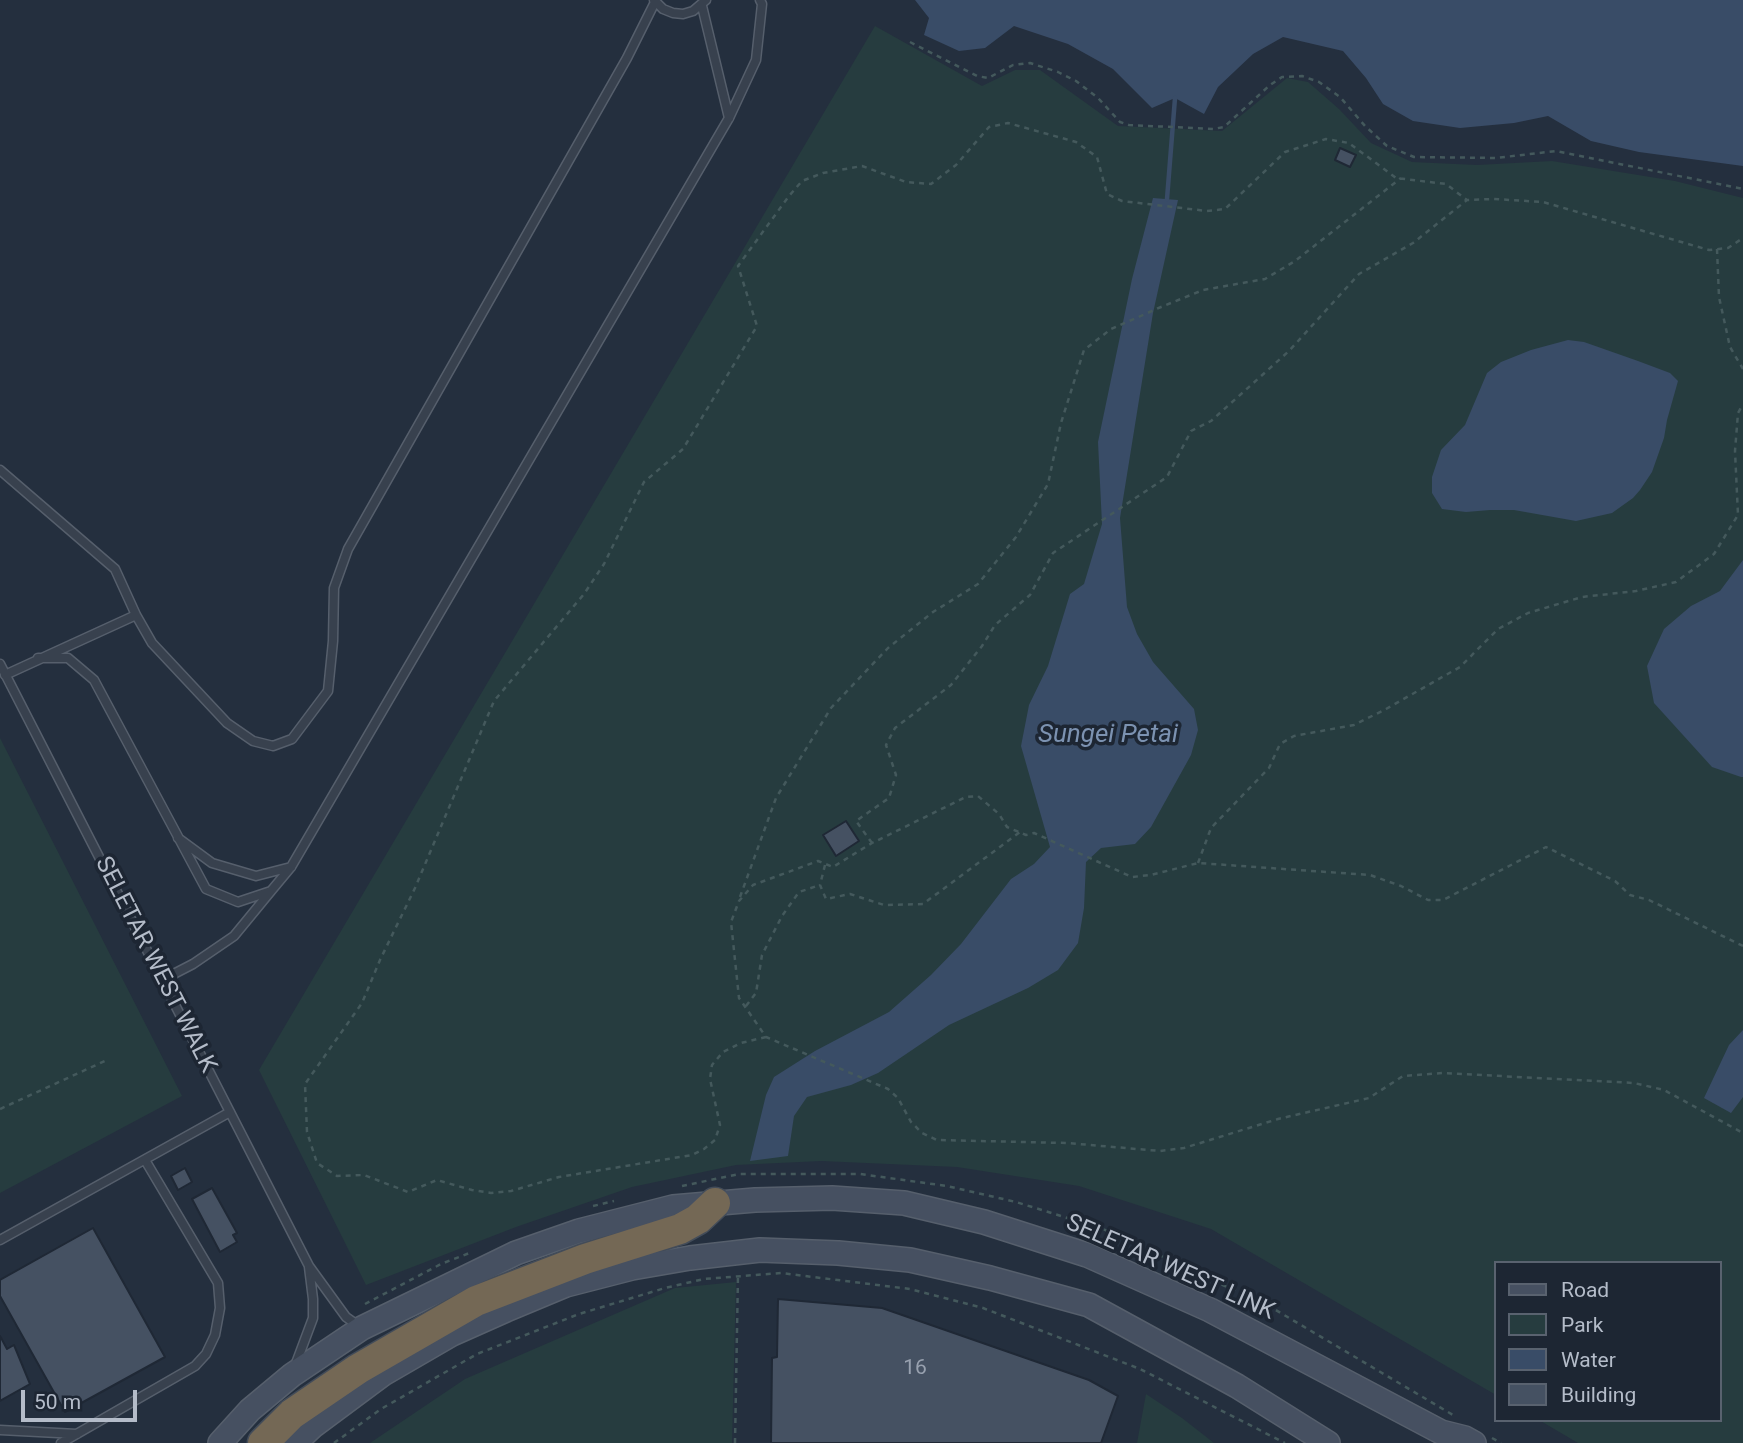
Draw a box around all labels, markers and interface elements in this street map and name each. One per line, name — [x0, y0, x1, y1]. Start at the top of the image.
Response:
water label: Sungei Petai — [1038, 719, 1178, 751]
street label: SELETAR WEST WALK — [88, 852, 222, 1078]
street label: SELETAR WEST LINK — [1061, 1209, 1279, 1327]
legend — [1494, 1261, 1722, 1422]
text: Road — [1561, 1278, 1609, 1302]
text: Park — [1561, 1313, 1603, 1337]
text: Water — [1561, 1348, 1616, 1372]
house number: 16 — [903, 1356, 927, 1382]
scale bar — [24, 1376, 140, 1420]
text: Building — [1561, 1383, 1636, 1407]
text: 50 m — [34, 1390, 81, 1414]

